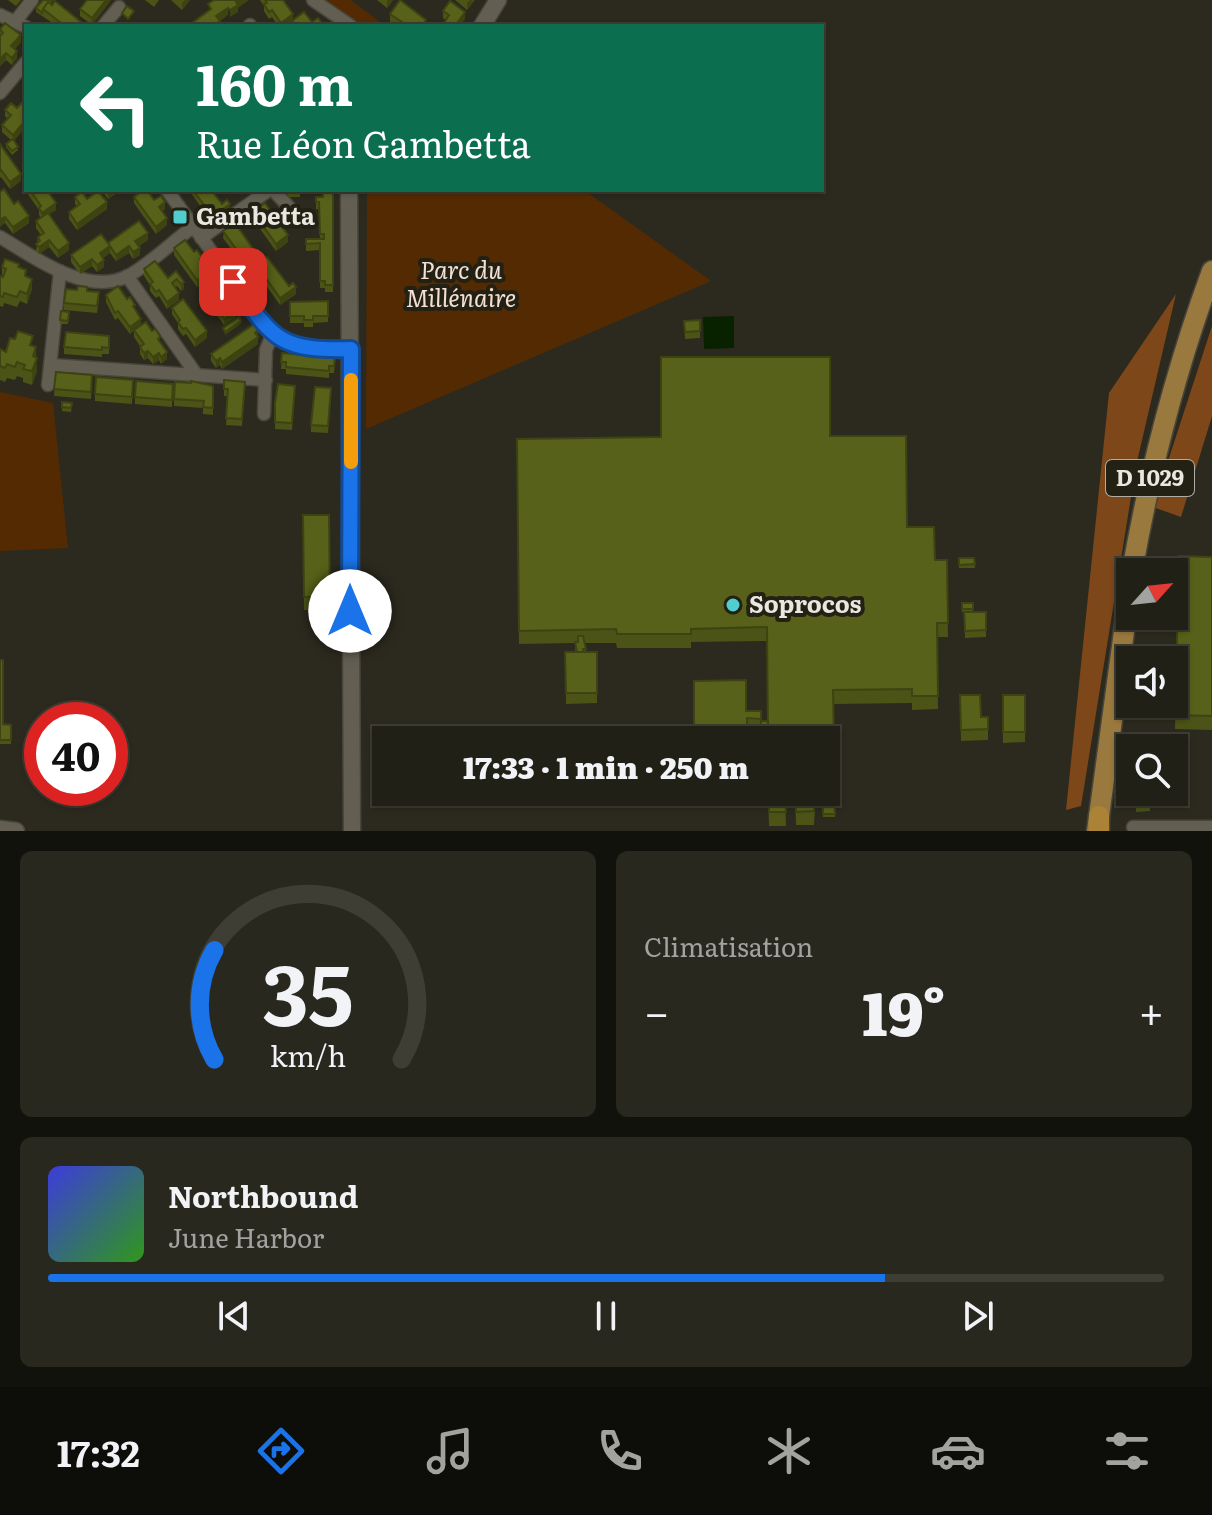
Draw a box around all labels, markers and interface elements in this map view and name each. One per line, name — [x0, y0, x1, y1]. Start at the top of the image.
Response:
text: 160 m — [196, 40, 353, 123]
icon: left — [64, 56, 168, 160]
text: Rue Léon Gambetta — [196, 116, 531, 169]
place label: Gambetta — [196, 197, 315, 232]
marker: Gambetta — [171, 208, 189, 226]
pin — [199, 248, 267, 316]
park label: Parc du Millénaire — [406, 251, 516, 314]
icon: arrive — [211, 260, 255, 304]
road number: D 1029 — [1106, 460, 1194, 496]
north arrow — [1116, 558, 1188, 630]
map controls — [1116, 558, 1188, 806]
position arrow — [308, 569, 392, 653]
place label: Soprocos — [749, 585, 862, 620]
marker: Soprocos — [724, 596, 742, 614]
button: sound — [1116, 646, 1188, 718]
speed limit sign: 40 — [24, 702, 128, 806]
button: search — [1116, 734, 1188, 806]
text: 17:33 · 1 min · 250 m — [463, 744, 749, 788]
text: Climatisation — [644, 926, 813, 965]
text: 35 — [262, 928, 354, 1052]
text: 19° — [862, 965, 946, 1054]
text: − — [644, 977, 670, 1043]
text: + — [1138, 977, 1164, 1043]
text: km/h — [270, 1033, 346, 1076]
text: Northbound — [168, 1173, 359, 1217]
text: June Harbor — [168, 1217, 324, 1256]
icon: previous — [212, 1294, 256, 1338]
icon: pause — [584, 1294, 628, 1338]
icon: next — [956, 1294, 1000, 1338]
icon: directions — [253, 1423, 309, 1479]
icon: music — [422, 1423, 478, 1479]
icon: phone — [592, 1423, 648, 1479]
icon: climate — [761, 1423, 817, 1479]
icon: car — [930, 1423, 986, 1479]
icon: filters — [1099, 1423, 1155, 1479]
text: 17:32 — [57, 1425, 140, 1478]

